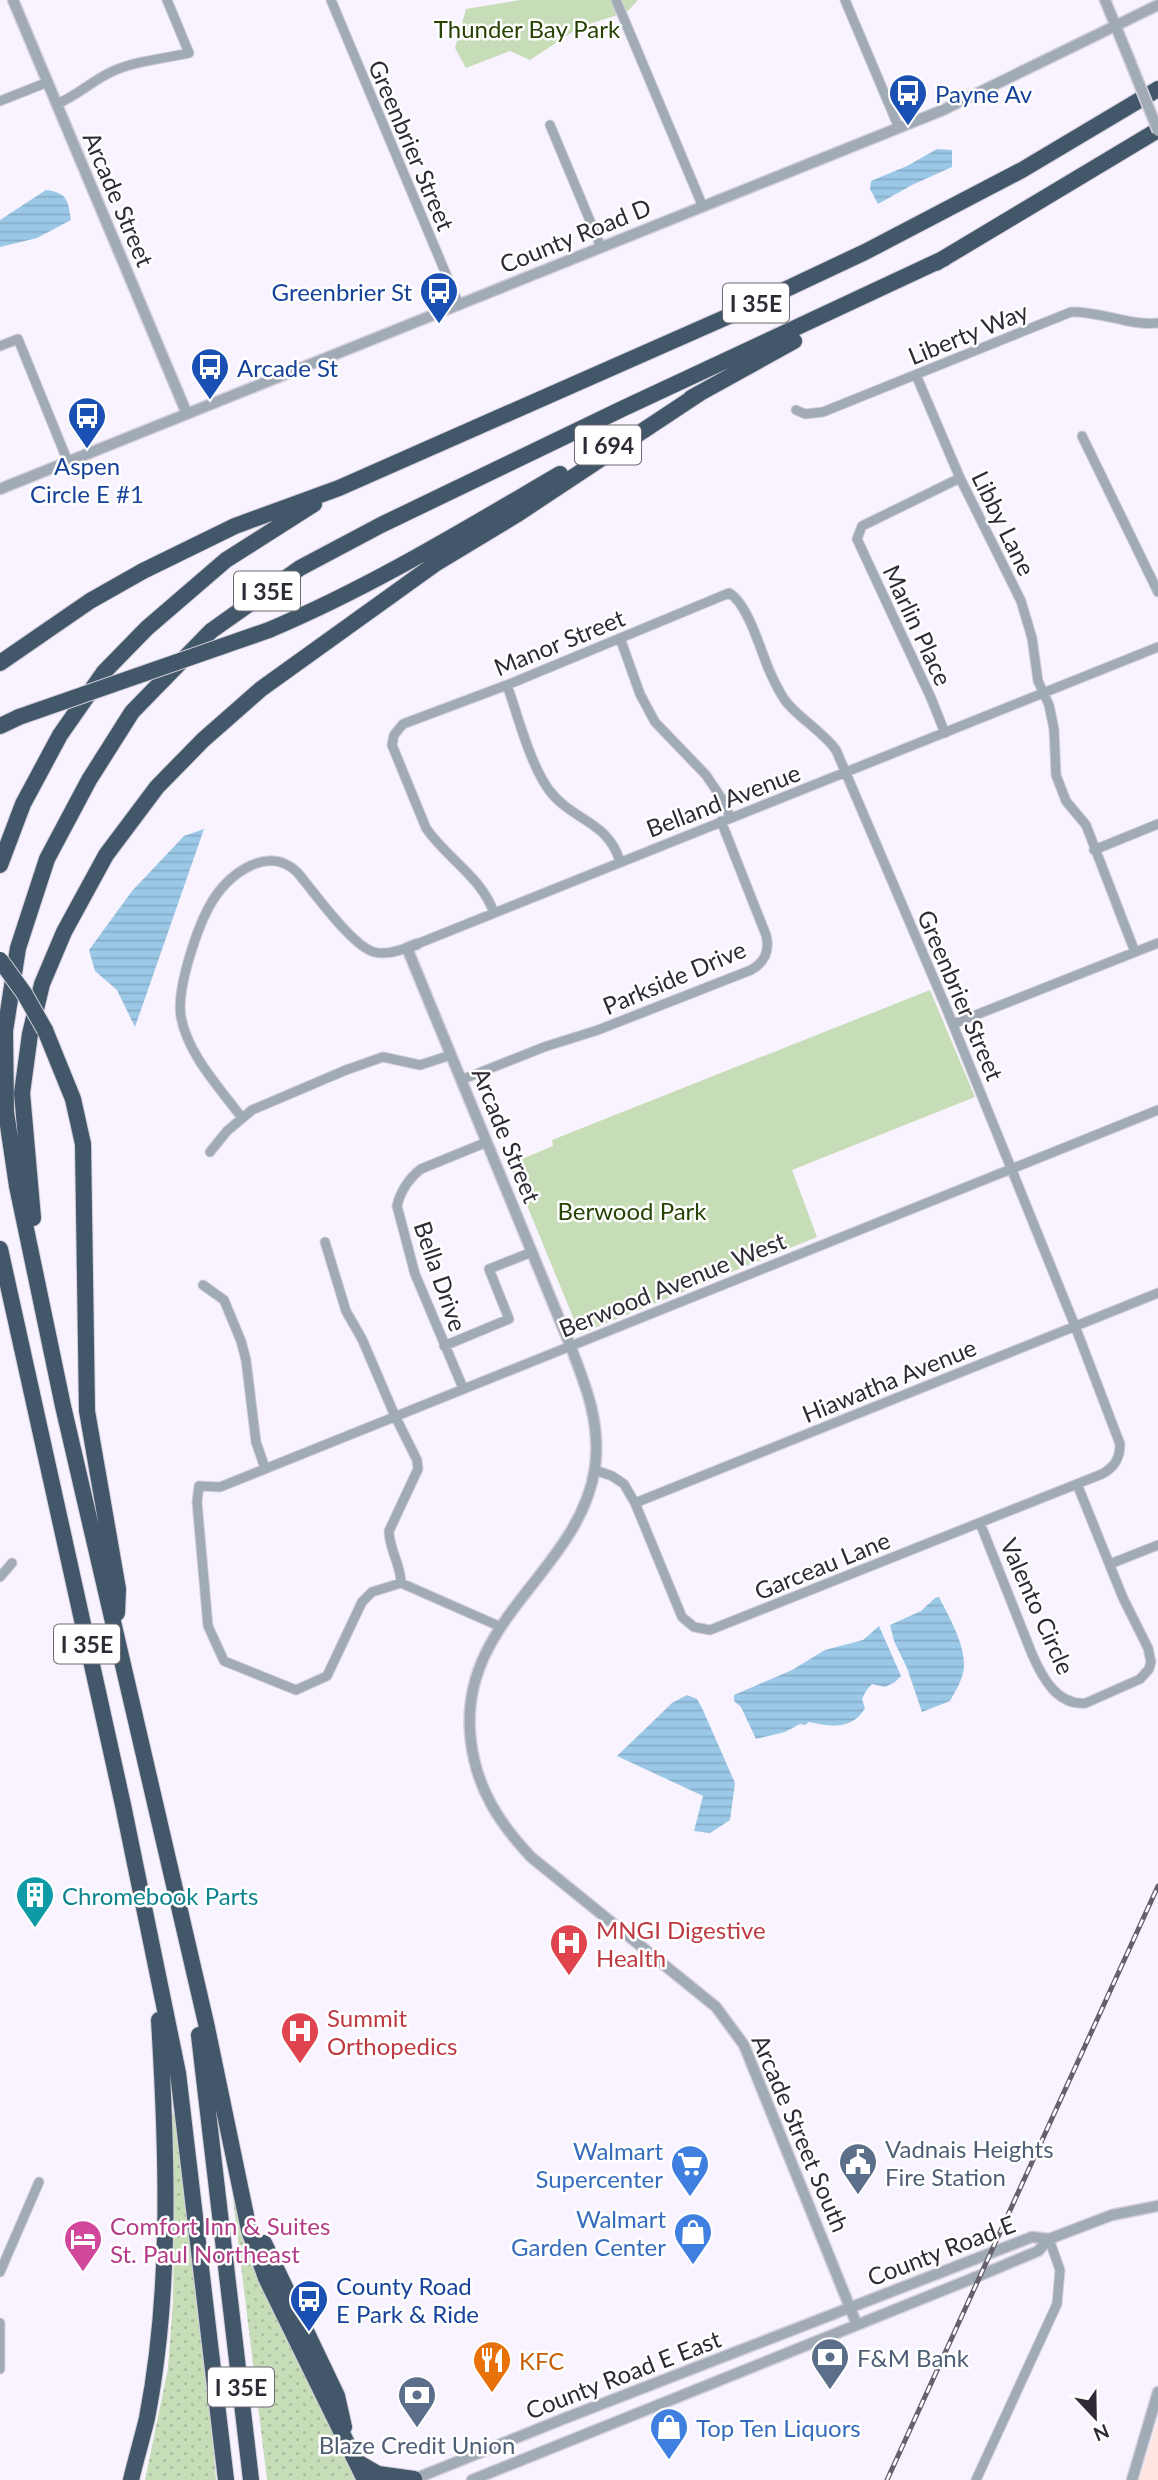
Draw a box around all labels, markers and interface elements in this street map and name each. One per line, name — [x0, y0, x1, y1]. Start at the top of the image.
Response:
park label: Thunder Bay Park — [434, 14, 621, 43]
street label: Greenbrier Street — [363, 55, 461, 235]
bus stop icon: Payne Av — [887, 72, 929, 127]
place label: Payne Av — [935, 79, 1033, 108]
street label: Arcade Street — [78, 127, 160, 271]
street label: County Road D — [495, 192, 655, 278]
bus stop icon: Greenbrier St — [418, 270, 460, 325]
place label: Greenbrier St — [272, 277, 412, 306]
road number: I 35E — [723, 284, 789, 322]
street label: Liberty Way — [904, 296, 1033, 370]
bus stop icon: Arcade St — [189, 346, 231, 401]
place label: Arcade St — [237, 353, 339, 382]
bus stop icon: Aspen Circle E #1 — [66, 395, 108, 450]
road number: I 694 — [575, 426, 641, 464]
place label: Aspen Circle E #1 — [30, 451, 144, 508]
street label: Libby Lane — [966, 466, 1042, 580]
street label: Marlin Place — [878, 560, 958, 690]
road number: I 35E — [234, 572, 300, 610]
street label: Manor Street — [489, 602, 629, 681]
street label: Belland Avenue — [642, 757, 804, 843]
street label: Greenbrier Street — [912, 905, 1010, 1085]
street label: Parkside Drive — [598, 934, 750, 1020]
street label: Arcade Street — [467, 1063, 547, 1207]
park label: Berwood Park — [557, 1196, 707, 1225]
street label: Bella Drive — [409, 1217, 473, 1335]
street label: Berwood Avenue West — [554, 1225, 790, 1343]
street label: Hiawatha Avenue — [798, 1332, 980, 1428]
street label: Garceau Lane — [750, 1525, 894, 1605]
street label: Valento Circle — [995, 1533, 1081, 1679]
road number: I 35E — [54, 1624, 120, 1664]
building icon: Chromebook Parts — [14, 1874, 56, 1929]
place label: Chromebook Parts — [62, 1881, 258, 1910]
place label: MNGI Digestive Health — [596, 1915, 766, 1972]
hospital icon: MNGI Digestive Health — [548, 1922, 590, 1977]
place label: Summit Orthopedics — [327, 2003, 458, 2060]
hospital icon: Summit Orthopedics — [279, 2010, 321, 2065]
street label: Arcade Street South — [746, 2030, 856, 2236]
place label: Vadnais Heights Fire Station — [885, 2134, 1054, 2191]
place label: Walmart Supercenter — [535, 2136, 663, 2193]
public building icon: Vadnais Heights Fire Station — [837, 2141, 879, 2196]
supermarket icon: Walmart Supercenter — [669, 2143, 711, 2198]
place label: Walmart Garden Center — [511, 2204, 666, 2261]
street label: County Road E — [863, 2209, 1019, 2291]
place label: Comfort Inn & Suites St. Paul Northeast — [110, 2211, 330, 2268]
shop icon: Walmart Garden Center — [672, 2211, 714, 2266]
hotel icon: Comfort Inn & Suites St. Paul Northeast — [62, 2218, 104, 2273]
place label: County Road E Park & Ride — [336, 2271, 479, 2328]
bus stop icon: County Road E Park & Ride — [288, 2278, 330, 2333]
street label: County Road E East — [521, 2323, 725, 2425]
bank icon: F&M Bank — [809, 2336, 851, 2391]
restaurant icon: KFC — [471, 2339, 513, 2394]
place label: F&M Bank — [857, 2343, 970, 2372]
place label: KFC — [519, 2346, 564, 2375]
road number: I 35E — [208, 2368, 274, 2406]
bank icon: Blaze Credit Union — [396, 2374, 438, 2429]
north arrow — [1060, 2382, 1130, 2452]
shop icon: Top Ten Liquors — [648, 2406, 690, 2461]
place label: Top Ten Liquors — [696, 2413, 861, 2442]
text: N — [1090, 2420, 1113, 2447]
place label: Blaze Credit Union — [319, 2430, 515, 2459]

